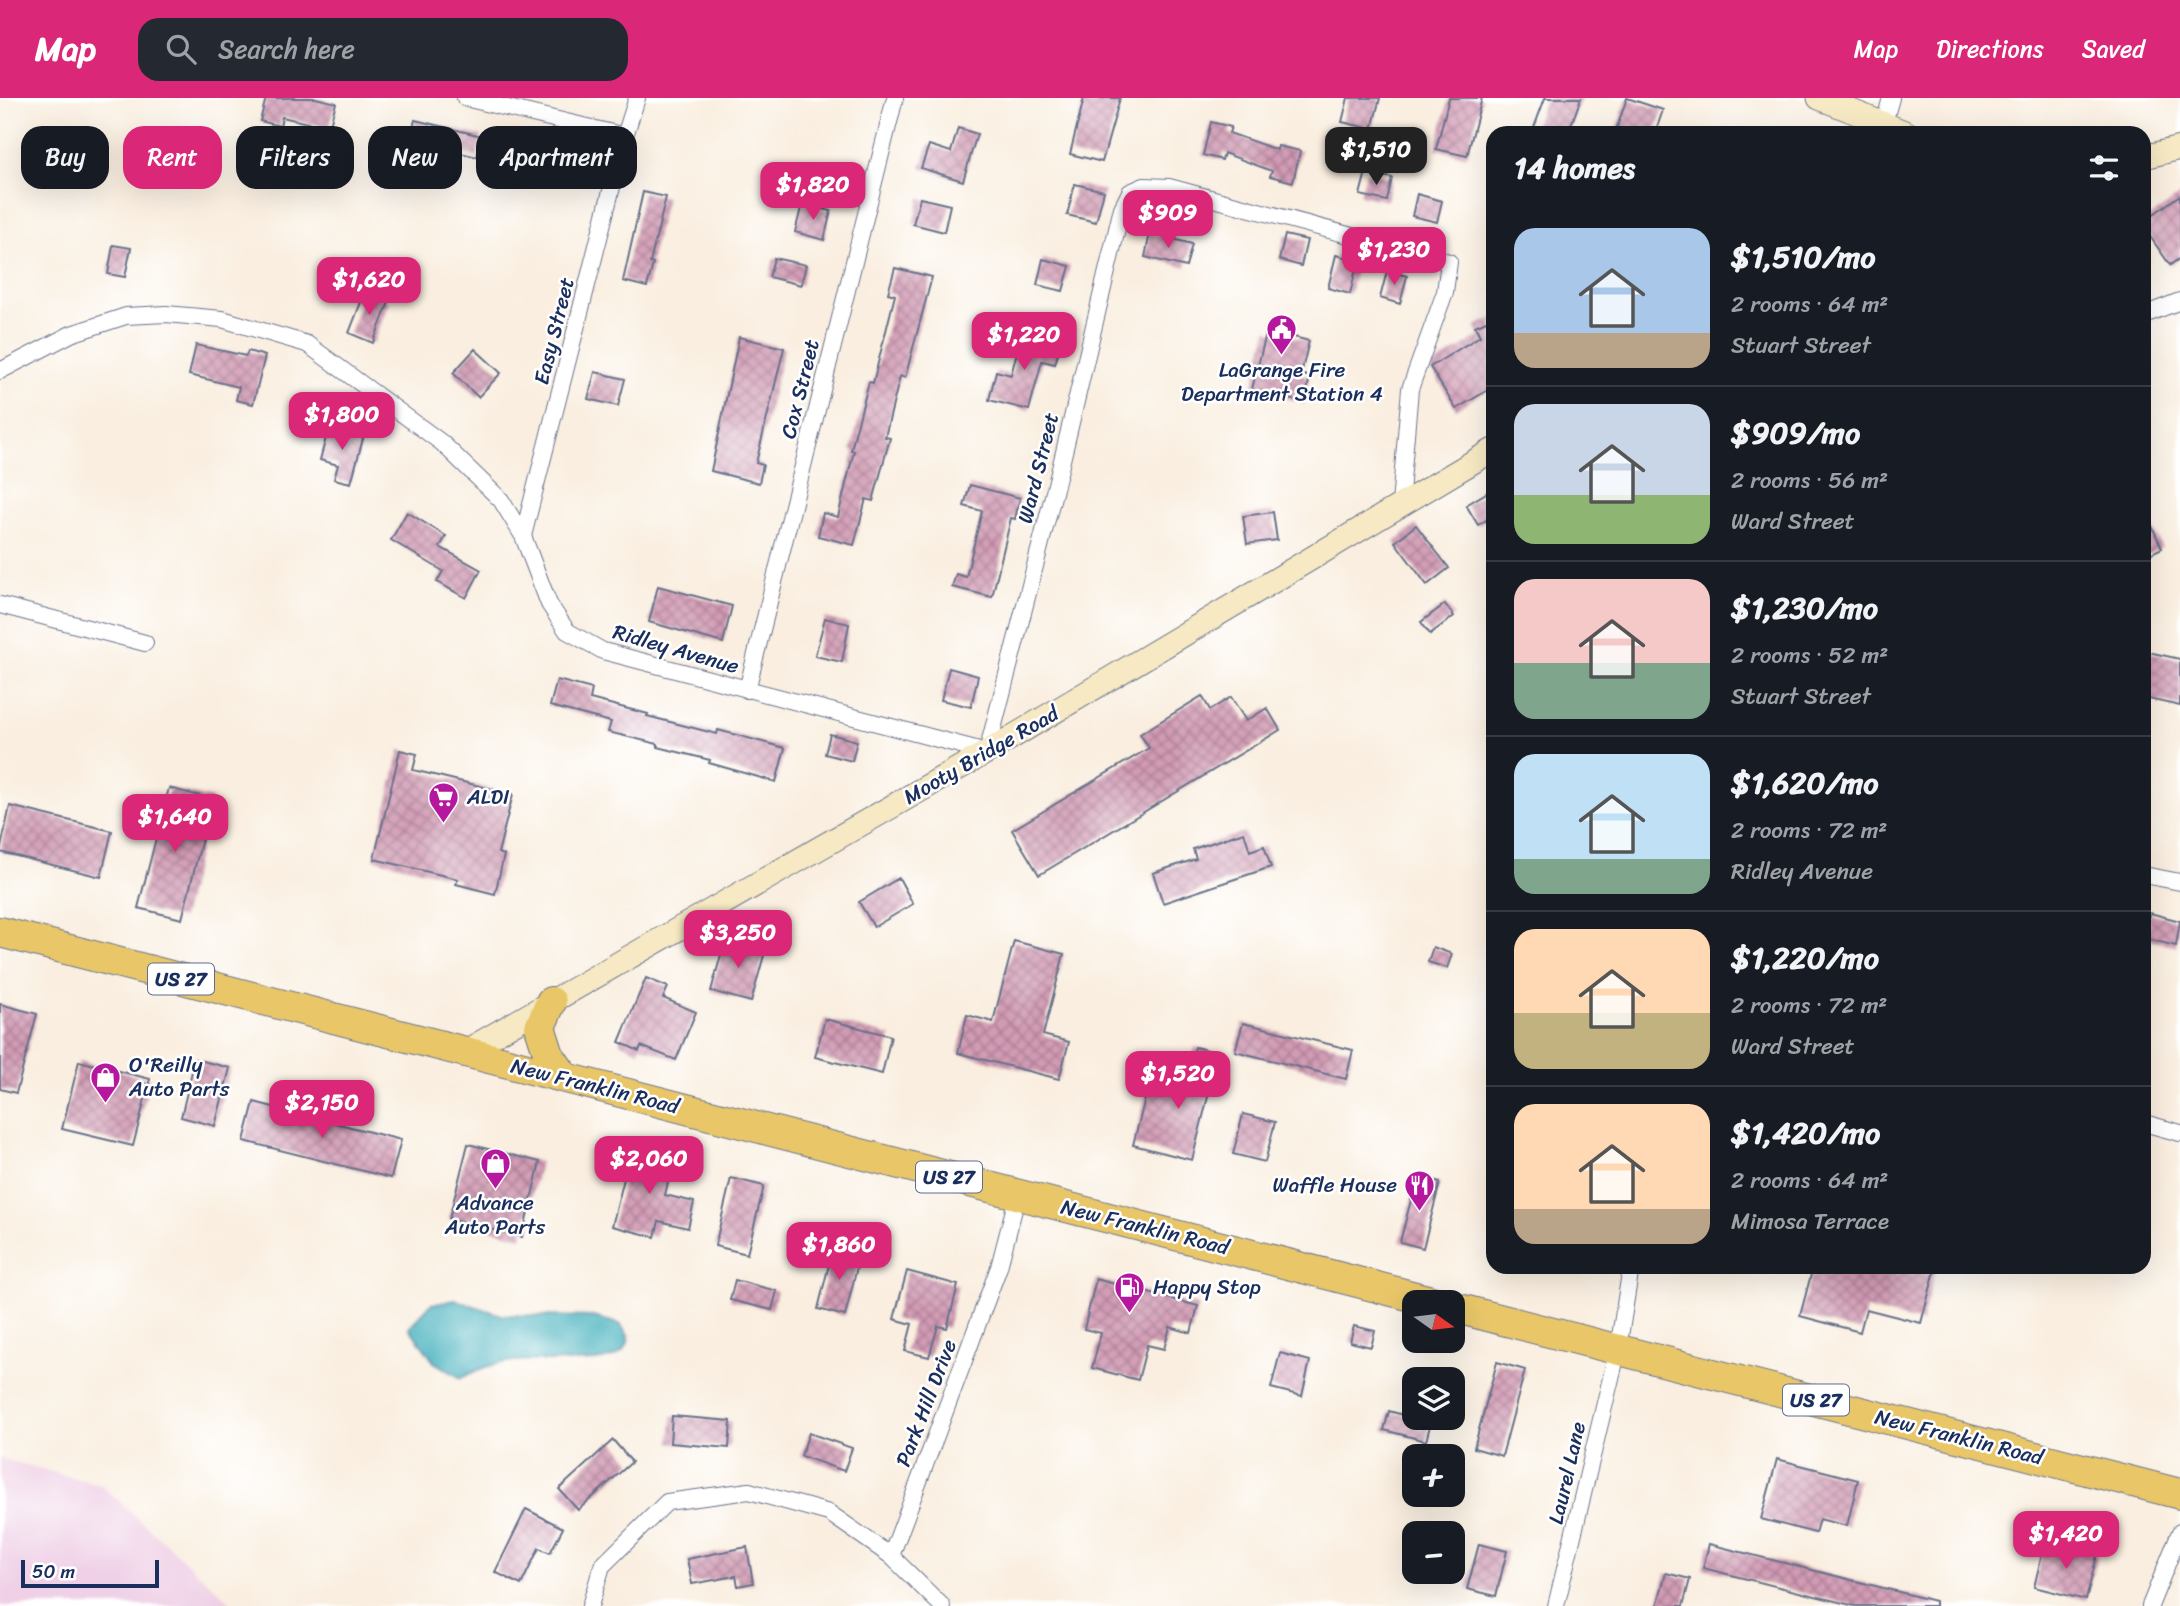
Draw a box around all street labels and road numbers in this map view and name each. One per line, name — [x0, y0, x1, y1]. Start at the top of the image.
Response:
street label: Easy Street — [522, 273, 586, 389]
street label: Cox Street — [769, 335, 831, 443]
street label: Ward Street — [1006, 409, 1070, 527]
street label: Ridley Avenue — [608, 613, 744, 685]
street label: Mooty Bridge Road — [896, 694, 1068, 815]
road number: US 27 — [148, 964, 214, 995]
street label: New Franklin Road — [507, 1047, 685, 1126]
road number: US 27 — [916, 1162, 982, 1192]
street label: New Franklin Road — [1057, 1188, 1235, 1267]
street label: Park Hill Drive — [884, 1333, 968, 1472]
road number: US 27 — [1783, 1384, 1849, 1416]
street label: New Franklin Road — [1871, 1398, 2049, 1477]
street label: Laurel Lane — [1537, 1418, 1597, 1528]

